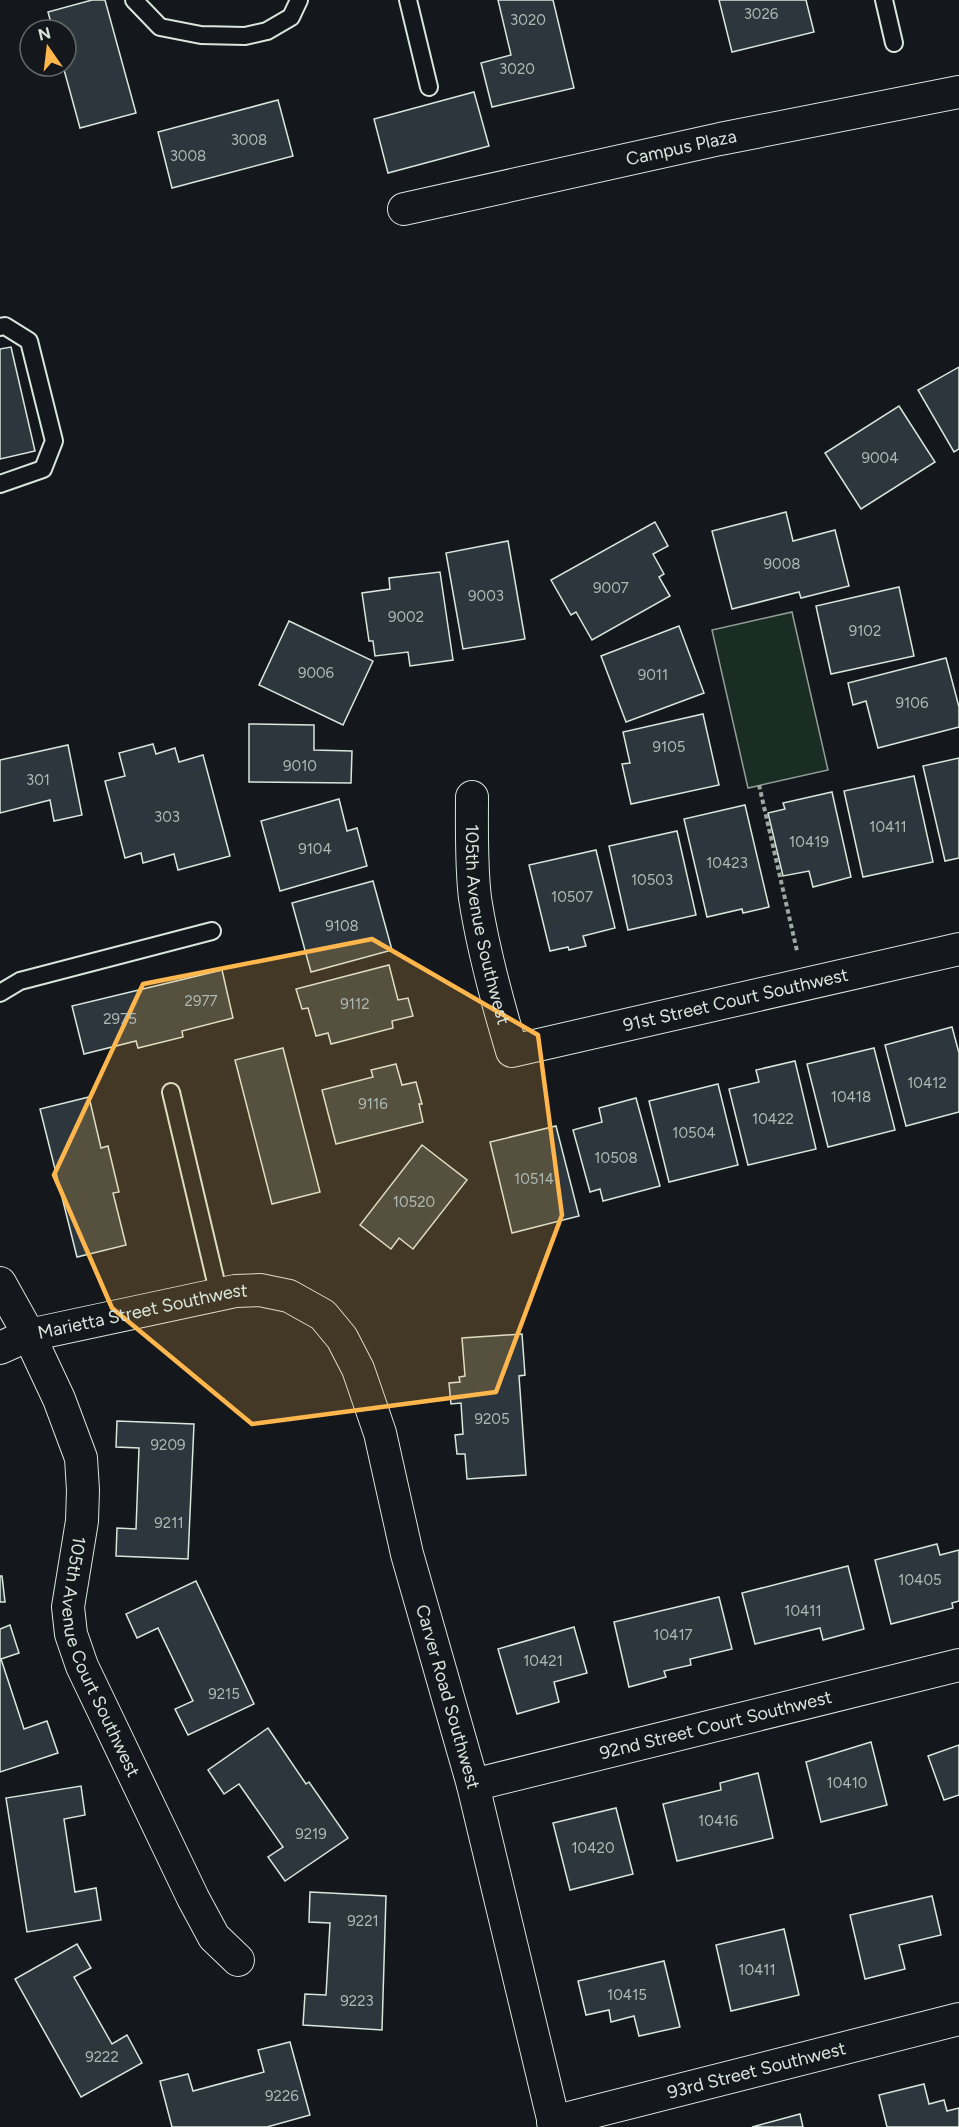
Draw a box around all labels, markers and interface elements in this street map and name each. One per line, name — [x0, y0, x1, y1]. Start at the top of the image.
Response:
house number: 3026 — [744, 5, 779, 23]
house number: 3020 — [510, 11, 546, 29]
north arrow — [18, 18, 78, 78]
text: N — [36, 23, 53, 45]
house number: 3020 — [499, 60, 535, 78]
street label: Campus Plaza — [624, 125, 738, 170]
house number: 3008 — [231, 131, 267, 149]
house number: 3008 — [170, 147, 206, 165]
house number: 9004 — [861, 449, 899, 467]
house number: 9008 — [764, 555, 800, 573]
house number: 9007 — [593, 579, 629, 597]
house number: 9003 — [468, 587, 504, 605]
house number: 9002 — [388, 608, 424, 626]
house number: 9102 — [849, 622, 881, 640]
house number: 9006 — [298, 664, 335, 682]
house number: 9011 — [638, 666, 668, 684]
house number: 9106 — [896, 694, 929, 712]
house number: 9105 — [653, 738, 685, 756]
house number: 9010 — [283, 757, 317, 775]
house number: 301 — [26, 771, 50, 789]
house number: 303 — [154, 808, 180, 826]
house number: 10411 — [869, 818, 907, 836]
street label: 105th Avenue Southwest — [461, 824, 515, 1027]
house number: 10419 — [789, 833, 829, 851]
house number: 9104 — [298, 840, 332, 858]
house number: 10423 — [706, 854, 748, 872]
house number: 10503 — [631, 871, 673, 889]
house number: 10507 — [551, 888, 593, 906]
house number: 9108 — [325, 917, 359, 935]
street label: 91st Street Court Southwest — [621, 964, 850, 1036]
house number: 2977 — [185, 992, 218, 1010]
house number: 9112 — [340, 995, 370, 1013]
house number: 2975 — [103, 1010, 137, 1028]
house number: 10412 — [907, 1074, 947, 1092]
house number: 10418 — [831, 1088, 871, 1106]
house number: 9116 — [358, 1095, 388, 1113]
house number: 10422 — [752, 1110, 794, 1128]
house number: 10504 — [672, 1124, 716, 1142]
house number: 10508 — [594, 1149, 638, 1167]
house number: 10514 — [514, 1170, 554, 1188]
house number: 10520 — [393, 1193, 435, 1211]
street label: Marietta Street Southwest — [36, 1280, 248, 1344]
house number: 9205 — [474, 1410, 510, 1428]
house number: 9209 — [151, 1436, 185, 1454]
house number: 9211 — [154, 1514, 184, 1532]
street label: 105th Avenue Court Southwest — [57, 1535, 145, 1781]
house number: 10405 — [898, 1571, 942, 1589]
street label: Carver Road Southwest — [411, 1602, 485, 1792]
house number: 10411 — [784, 1602, 822, 1620]
house number: 10417 — [653, 1626, 693, 1644]
house number: 10421 — [523, 1652, 563, 1670]
house number: 9215 — [208, 1685, 240, 1703]
street label: 92nd Street Court Southwest — [597, 1686, 834, 1764]
house number: 10410 — [827, 1774, 867, 1792]
house number: 10416 — [698, 1812, 738, 1830]
house number: 9219 — [295, 1825, 327, 1843]
house number: 10420 — [571, 1839, 615, 1857]
house number: 9221 — [347, 1912, 379, 1930]
house number: 10411 — [738, 1961, 776, 1979]
house number: 10415 — [607, 1986, 647, 2004]
house number: 9223 — [340, 1992, 374, 2010]
street label: 93rd Street Southwest — [665, 2037, 848, 2104]
house number: 9222 — [85, 2048, 119, 2066]
house number: 9226 — [265, 2087, 299, 2105]

